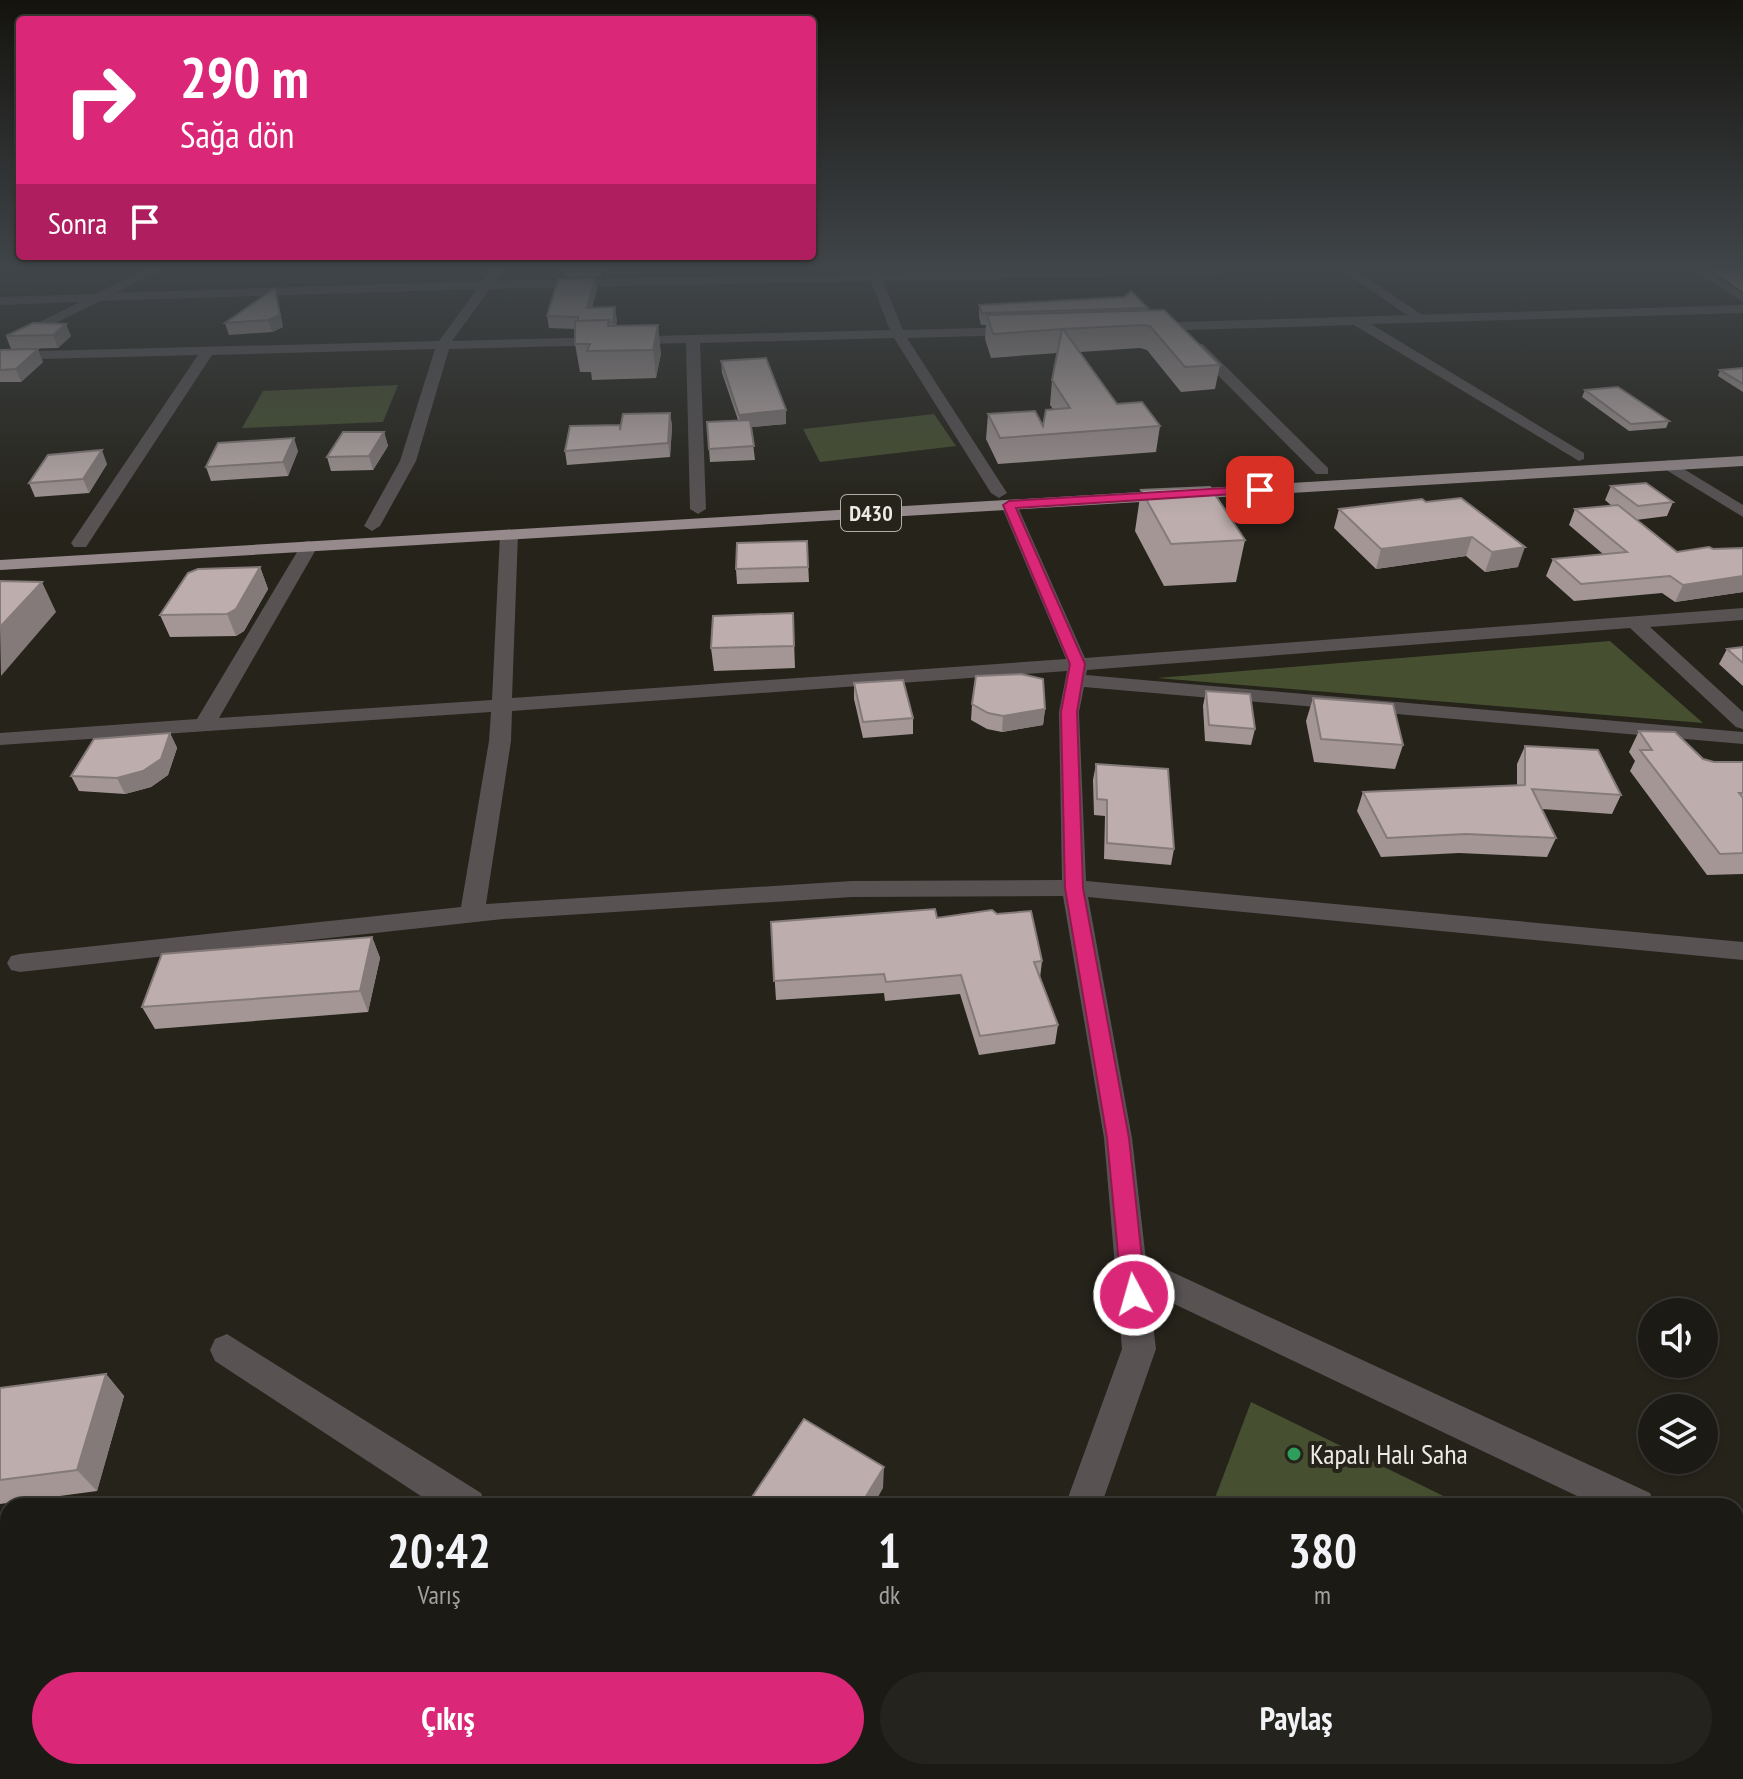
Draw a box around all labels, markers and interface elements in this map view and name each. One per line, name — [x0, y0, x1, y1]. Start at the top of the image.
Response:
text: 290 m — [180, 41, 309, 113]
icon: right — [48, 48, 152, 152]
text: Sağa dön — [180, 111, 294, 158]
icon: arrive — [123, 200, 167, 244]
text: Sonra — [48, 203, 107, 242]
pin — [1226, 456, 1294, 524]
icon: arrive — [1238, 468, 1282, 512]
road number: D430 — [841, 495, 901, 531]
position arrow — [1092, 1253, 1176, 1337]
map controls — [1638, 1298, 1718, 1474]
button: sound — [1638, 1298, 1718, 1378]
button: layers — [1638, 1394, 1718, 1474]
place label: Kapalı Halı Saha — [1310, 1435, 1468, 1472]
marker: Kapalı Halı Saha — [1285, 1445, 1303, 1463]
text: 20:42 — [387, 1519, 491, 1581]
text: 1 — [878, 1519, 901, 1581]
text: 380 — [1288, 1519, 1357, 1581]
text: Varış — [418, 1578, 460, 1611]
text: dk — [879, 1578, 900, 1611]
text: m — [1314, 1578, 1331, 1611]
button: Çıkış — [32, 1672, 864, 1764]
button: Paylaş — [880, 1672, 1712, 1764]

